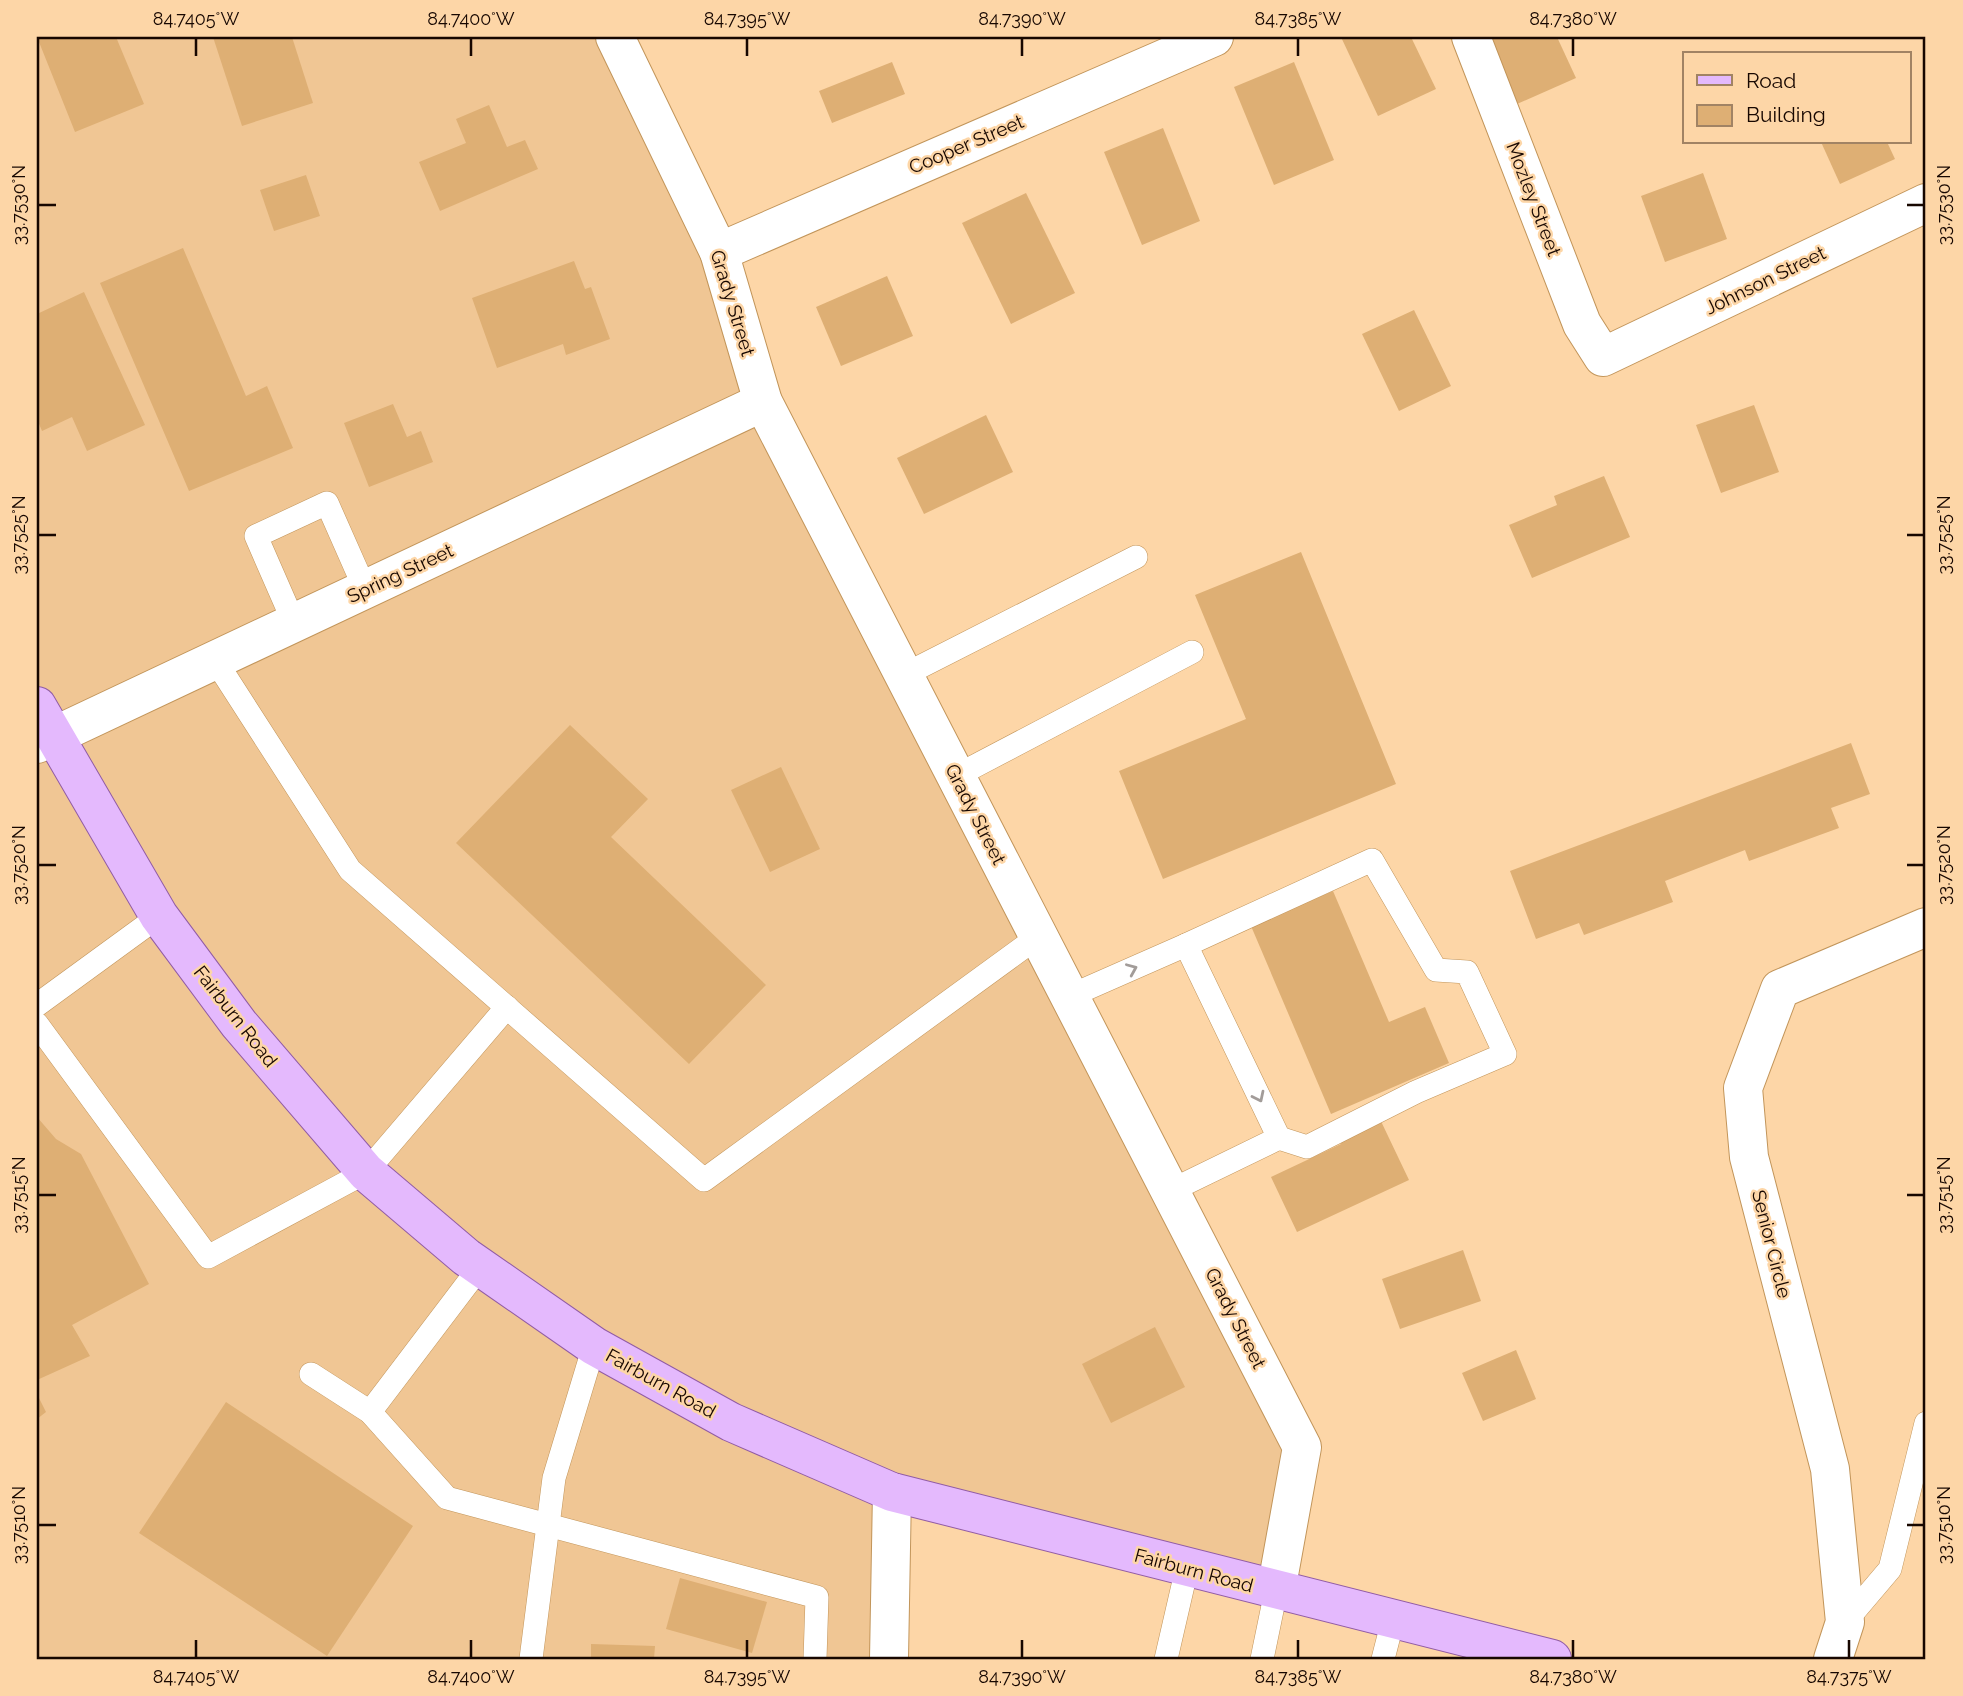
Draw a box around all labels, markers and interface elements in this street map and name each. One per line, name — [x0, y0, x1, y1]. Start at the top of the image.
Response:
text: 84.7405°W — [153, 8, 239, 29]
text: 84.7400°W — [427, 8, 515, 29]
text: 84.7395°W — [704, 8, 791, 29]
text: 84.7390°W — [978, 8, 1066, 29]
text: 84.7385°W — [1255, 8, 1342, 29]
text: 84.7380°W — [1529, 8, 1617, 29]
legend — [1683, 52, 1910, 144]
text: Road — [1746, 68, 1796, 93]
text: Building — [1746, 102, 1826, 127]
street label: Cooper Street — [905, 110, 1027, 178]
street label: Mozley Street — [1502, 139, 1566, 260]
text: 33.7530°N — [8, 165, 29, 245]
text: 33.7530°N — [1933, 165, 1954, 245]
street label: Johnson Street — [1701, 241, 1829, 319]
street label: Grady Street — [706, 247, 760, 359]
text: 33.7525°N — [8, 495, 29, 575]
text: 33.7525°N — [1933, 495, 1954, 575]
street label: Spring Street — [344, 539, 457, 607]
street label: Grady Street — [941, 760, 1011, 868]
text: 33.7520°N — [8, 825, 29, 905]
text: 33.7520°N — [1933, 825, 1954, 905]
street label: Fairburn Road — [190, 961, 282, 1071]
one-way arrow — [1125, 963, 1137, 977]
one-way arrow — [1251, 1090, 1265, 1102]
text: 33.7515°N — [8, 1156, 29, 1234]
text: 33.7515°N — [1933, 1156, 1954, 1234]
street label: Senior Circle — [1748, 1188, 1796, 1300]
street label: Grady Street — [1201, 1264, 1271, 1372]
street label: Fairburn Road — [602, 1344, 720, 1422]
text: 33.7510°N — [8, 1486, 29, 1564]
text: 33.7510°N — [1933, 1486, 1954, 1564]
street label: Fairburn Road — [1132, 1544, 1256, 1596]
text: 84.7405°W — [153, 1666, 239, 1687]
text: 84.7400°W — [427, 1666, 515, 1687]
text: 84.7395°W — [704, 1666, 791, 1687]
text: 84.7390°W — [978, 1666, 1066, 1687]
text: 84.7385°W — [1255, 1666, 1342, 1687]
text: 84.7380°W — [1529, 1666, 1617, 1687]
text: 84.7375°W — [1806, 1666, 1892, 1687]

